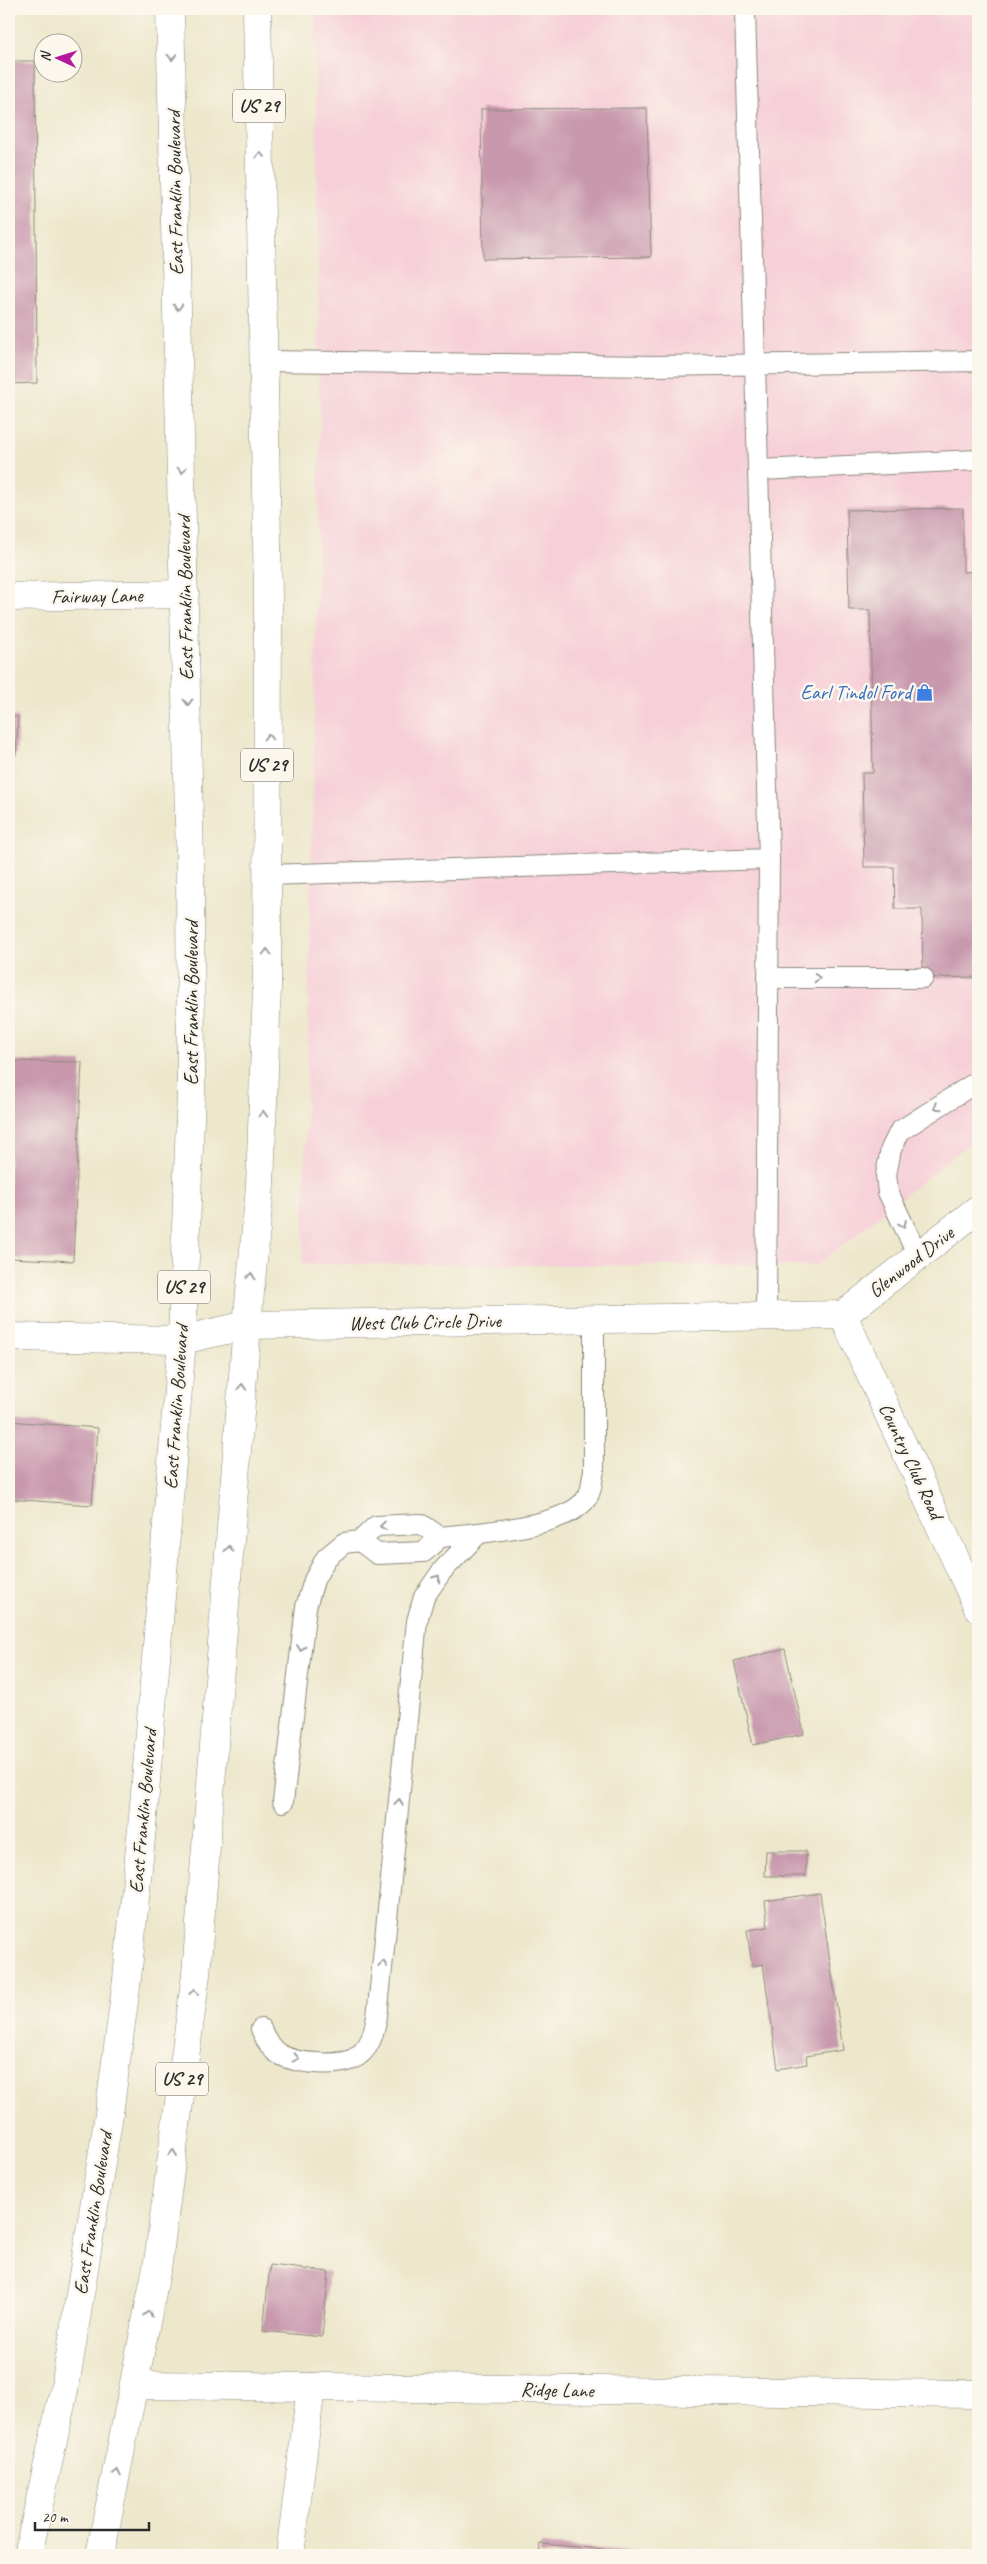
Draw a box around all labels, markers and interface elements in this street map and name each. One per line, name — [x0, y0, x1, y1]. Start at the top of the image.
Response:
north arrow — [32, 32, 82, 82]
text: N — [37, 50, 54, 62]
one-way arrow — [166, 54, 177, 62]
road number: US 29 — [233, 90, 285, 122]
street label: East Franklin Boulevard — [161, 107, 189, 275]
one-way arrow — [254, 151, 265, 159]
one-way arrow — [173, 304, 183, 312]
one-way arrow — [177, 466, 187, 474]
street label: East Franklin Boulevard — [171, 512, 199, 680]
street label: Fairway Lane — [51, 583, 144, 609]
place label: Earl Tindol Ford — [800, 680, 914, 705]
shop icon: Earl Tindol Ford — [915, 682, 935, 702]
one-way arrow — [182, 699, 193, 707]
one-way arrow — [263, 733, 273, 740]
road number: US 29 — [241, 748, 293, 782]
street label: East Franklin Boulevard — [179, 918, 204, 1085]
one-way arrow — [262, 948, 272, 956]
one-way arrow — [814, 973, 821, 983]
one-way arrow — [933, 1101, 943, 1110]
one-way arrow — [257, 1110, 268, 1118]
one-way arrow — [896, 1219, 907, 1228]
street label: Glenwood Drive — [863, 1220, 960, 1303]
road number: US 29 — [158, 1270, 210, 1304]
one-way arrow — [245, 1272, 256, 1280]
street label: West Club Circle Drive — [349, 1308, 503, 1336]
street label: East Franklin Boulevard — [158, 1321, 194, 1490]
one-way arrow — [236, 1383, 247, 1391]
street label: Country Club Road — [873, 1399, 950, 1526]
one-way arrow — [379, 1520, 387, 1531]
one-way arrow — [224, 1545, 235, 1553]
one-way arrow — [431, 1574, 440, 1584]
one-way arrow — [296, 1644, 307, 1652]
street label: East Franklin Boulevard — [123, 1725, 163, 1894]
one-way arrow — [393, 1798, 404, 1806]
one-way arrow — [377, 1959, 388, 1967]
one-way arrow — [188, 1988, 199, 1996]
one-way arrow — [292, 2052, 301, 2063]
road number: US 29 — [156, 2062, 208, 2096]
street label: East Franklin Boulevard — [68, 2127, 119, 2296]
one-way arrow — [167, 2149, 177, 2158]
one-way arrow — [143, 2309, 153, 2318]
street label: Ridge Lane — [520, 2377, 595, 2403]
one-way arrow — [111, 2469, 121, 2478]
scale bar — [35, 2499, 149, 2531]
text: 20 m — [42, 2508, 69, 2527]

